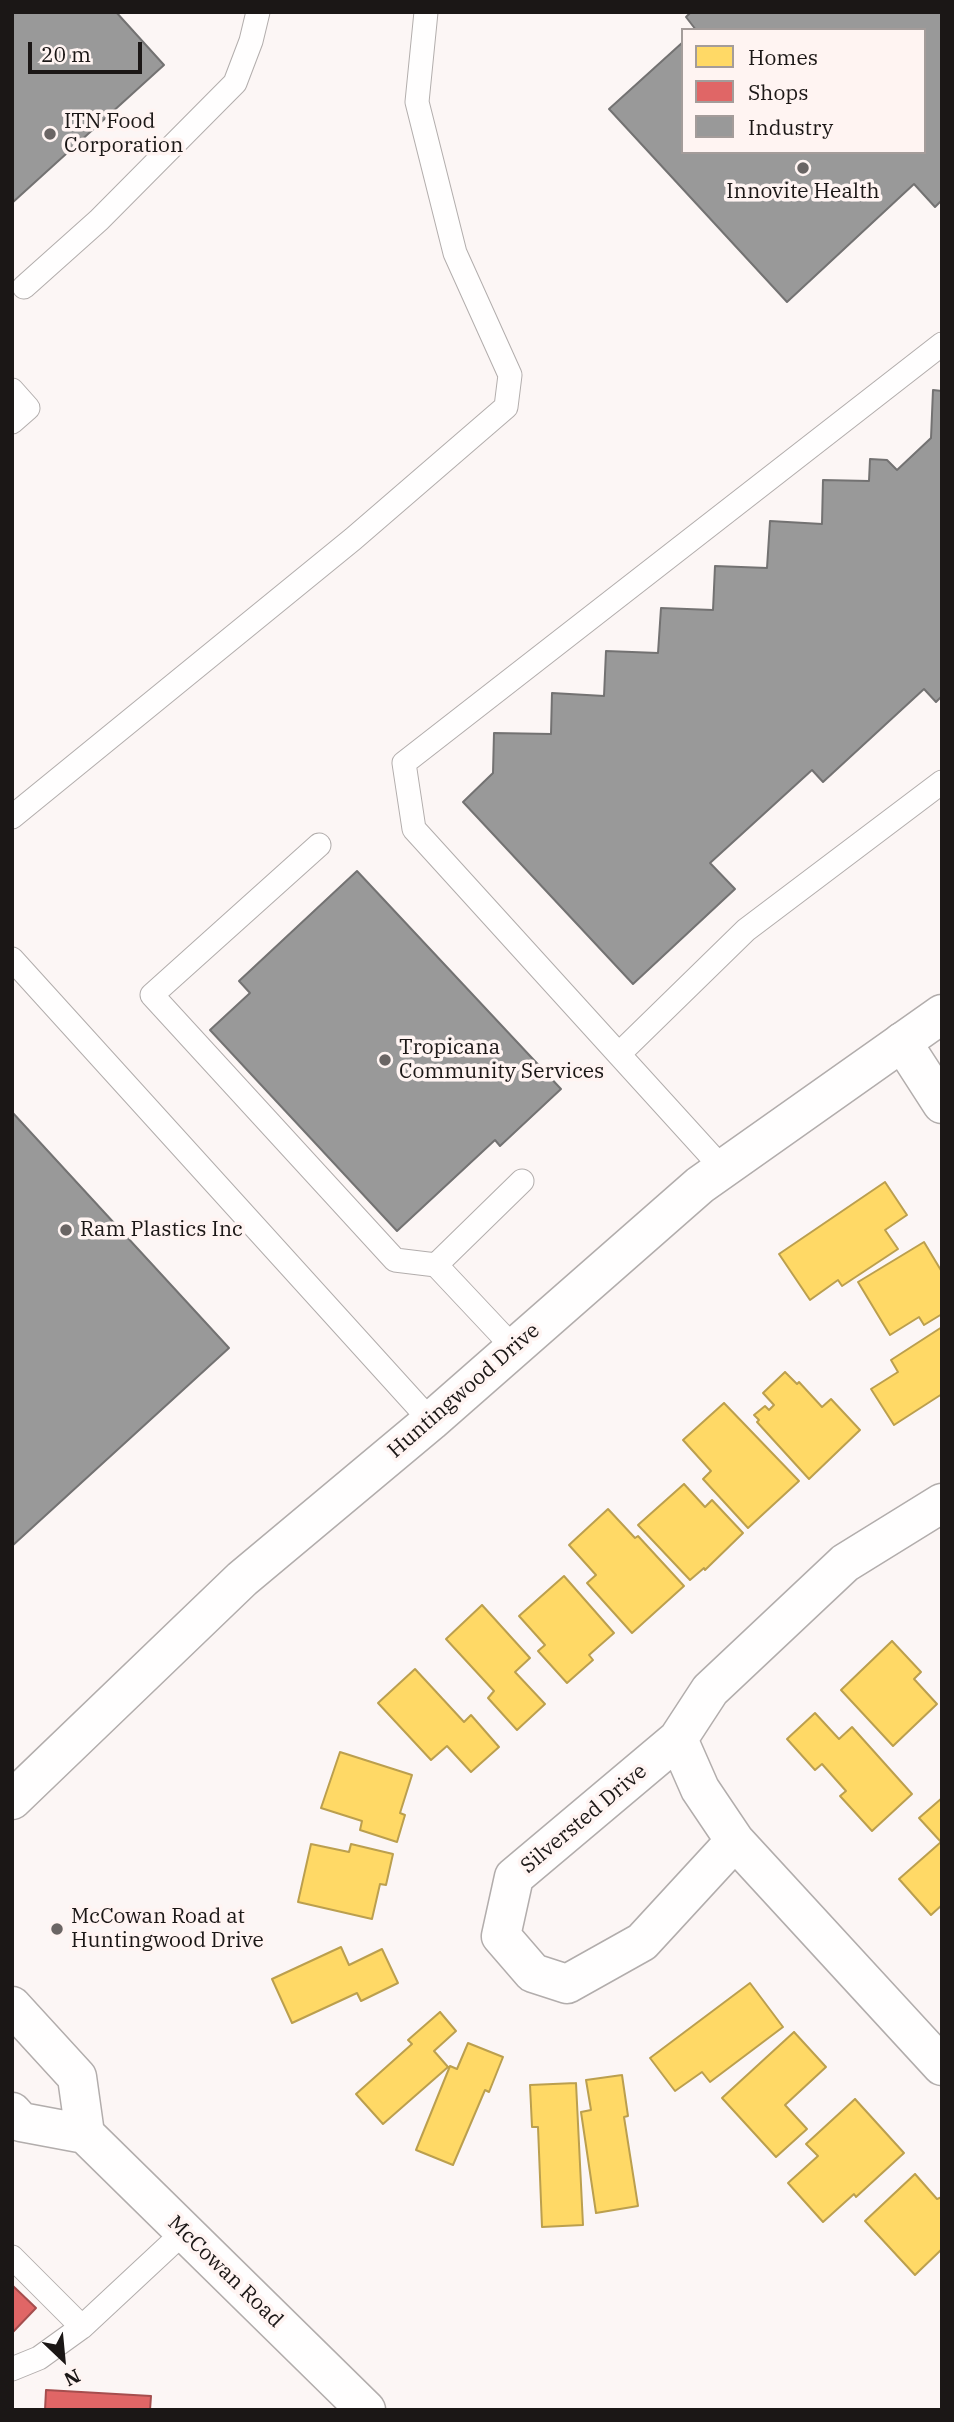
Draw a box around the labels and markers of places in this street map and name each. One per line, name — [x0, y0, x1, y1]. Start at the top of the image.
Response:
place label: ITN Food Corporation — [64, 109, 183, 159]
marker: ITN Food Corporation — [42, 126, 58, 142]
marker: Innovite Health — [795, 160, 811, 176]
place label: Innovite Health — [726, 179, 880, 205]
place label: Tropicana Community Services — [399, 1035, 604, 1085]
marker: Tropicana Community Services — [377, 1052, 393, 1068]
place label: Ram Plastics Inc — [80, 1217, 243, 1243]
marker: Ram Plastics Inc — [58, 1222, 74, 1238]
place label: McCowan Road at Huntingwood Drive — [71, 1904, 264, 1954]
marker: McCowan Road at Huntingwood Drive — [49, 1921, 65, 1937]

